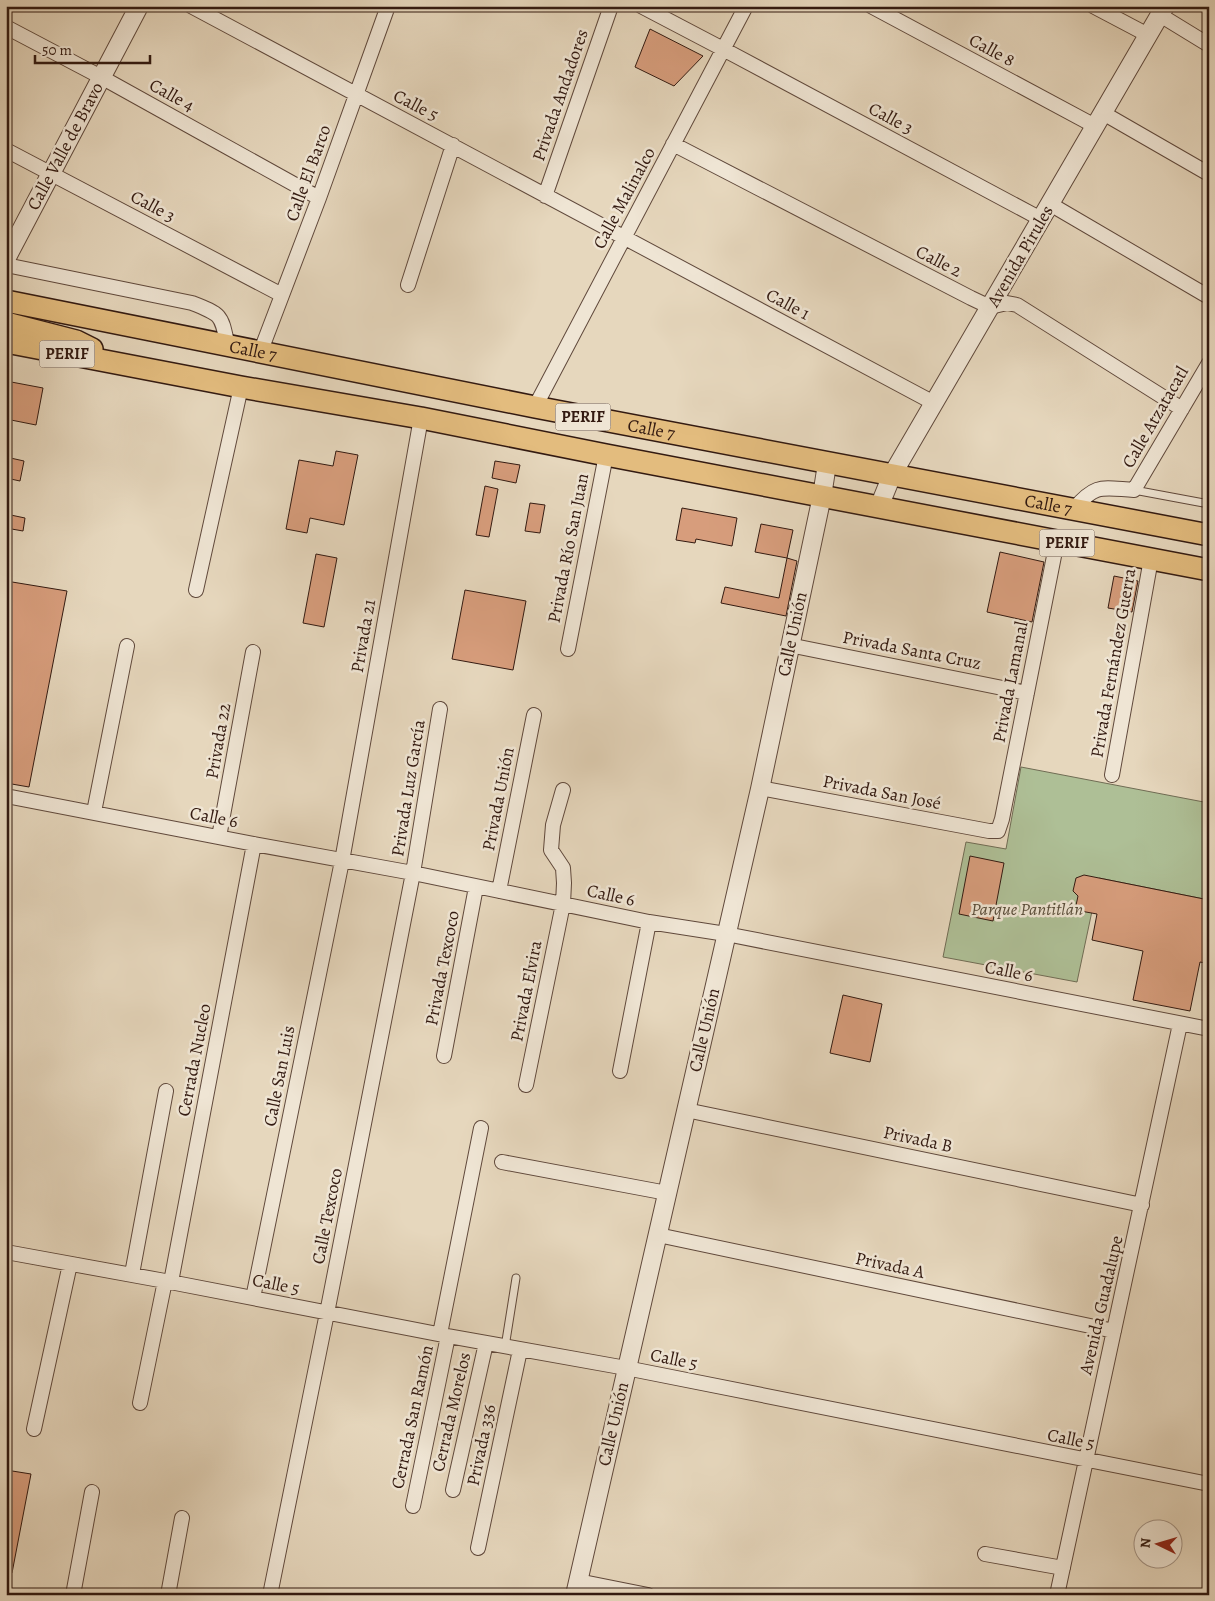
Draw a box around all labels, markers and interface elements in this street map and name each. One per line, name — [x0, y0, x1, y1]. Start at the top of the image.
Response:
street label: Privada Andadores — [526, 26, 594, 164]
street label: Calle 8 — [965, 28, 1019, 72]
scale bar — [35, 32, 150, 64]
text: 50 m — [42, 40, 72, 60]
street label: Calle 4 — [145, 73, 199, 117]
street label: Calle Valle de Bravo — [21, 78, 109, 214]
street label: Calle 5 — [389, 83, 443, 127]
street label: Calle 3 — [864, 96, 918, 140]
street label: Calle El Barco — [279, 121, 337, 224]
street label: Calle Malinalco — [587, 143, 661, 253]
street label: Calle 3 — [126, 184, 180, 228]
street label: Avenida Pirules — [981, 201, 1059, 312]
street label: Calle 2 — [912, 239, 967, 283]
street label: Calle 1 — [762, 283, 814, 325]
street label: Calle 7 — [227, 334, 279, 367]
road number: PERIF — [40, 340, 94, 368]
street label: Calle Atzatacatl — [1116, 361, 1194, 472]
road number: PERIF — [556, 404, 610, 431]
street label: Calle 7 — [626, 413, 678, 445]
street label: Privada Río San Juan — [542, 471, 594, 625]
street label: Calle 7 — [1023, 488, 1074, 521]
road number: PERIF — [1040, 530, 1094, 556]
street label: Privada Fernández Guerra — [1085, 566, 1142, 760]
street label: Calle Unión — [771, 589, 813, 678]
street label: Privada 21 — [345, 597, 381, 675]
street label: Privada Lamanal — [986, 619, 1034, 745]
street label: Privada Santa Cruz — [841, 625, 983, 675]
street label: Privada 22 — [200, 701, 237, 781]
street label: Privada Luz García — [385, 717, 431, 858]
street label: Privada Unión — [476, 745, 520, 853]
street label: Privada San José — [821, 769, 943, 815]
street label: Calle 6 — [188, 801, 240, 833]
street label: Calle 6 — [585, 878, 637, 912]
park label: Parque Pantitlán — [971, 897, 1083, 921]
street label: Privada Texcoco — [419, 908, 465, 1028]
street label: Privada Elvira — [504, 938, 548, 1044]
street label: Calle 6 — [983, 955, 1035, 987]
street label: Calle Unión — [683, 985, 725, 1074]
street label: Cerrada Nucleo — [171, 1002, 217, 1118]
street label: Calle San Luis — [257, 1024, 301, 1128]
street label: Privada B — [881, 1120, 955, 1158]
street label: Calle Texcoco — [306, 1166, 348, 1266]
street label: Avenida Guadalupe — [1073, 1233, 1129, 1378]
street label: Privada A — [853, 1246, 927, 1284]
street label: Calle 5 — [250, 1268, 302, 1300]
street label: Cerrada San Ramón — [385, 1343, 439, 1491]
street label: Calle 5 — [648, 1343, 700, 1375]
street label: Cerrada Morelos — [426, 1350, 476, 1474]
street label: Calle Unión — [592, 1379, 634, 1468]
street label: Privada 336 — [461, 1402, 501, 1488]
street label: Calle 5 — [1045, 1423, 1097, 1455]
north arrow — [1132, 1518, 1182, 1568]
text: N — [1136, 1537, 1155, 1549]

